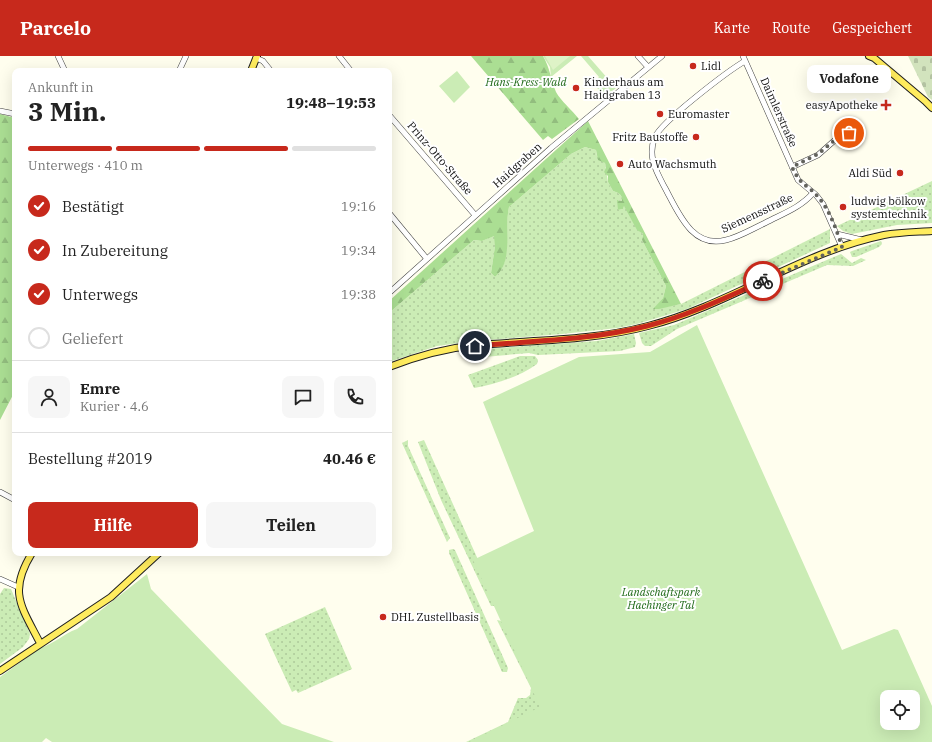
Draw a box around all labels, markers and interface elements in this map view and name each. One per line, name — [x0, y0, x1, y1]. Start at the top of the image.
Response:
text: Parcelo — [20, 16, 91, 40]
text: Karte — [714, 19, 750, 37]
text: Route — [772, 19, 810, 37]
text: Gespeichert — [832, 19, 912, 37]
place label: Lidl — [701, 59, 721, 73]
marker: Lidl — [688, 61, 698, 71]
callout: Vodafone — [807, 65, 891, 93]
text: Vodafone — [819, 70, 879, 87]
park label: Hans-Kress-Wald — [485, 75, 567, 89]
place label: Kinderhaus am Haidgraben 13 — [584, 75, 664, 102]
street label: Daimlerstraße — [757, 75, 801, 149]
text: Ankunft in — [28, 79, 94, 96]
marker: Kinderhaus am Haidgraben 13 — [571, 83, 581, 93]
text: 19:48–19:53 — [286, 93, 376, 112]
text: 3 Min. — [28, 94, 106, 128]
place label: easyApotheke — [806, 98, 878, 112]
marker: easyApotheke — [881, 100, 891, 110]
place label: Euromaster — [668, 107, 729, 121]
marker: Euromaster — [655, 109, 665, 119]
pin — [832, 116, 866, 150]
street label: Prinz-Otto-Straße — [404, 119, 476, 197]
icon: bag — [838, 122, 860, 144]
place label: Fritz Baustoffe — [612, 130, 688, 144]
marker: Fritz Baustoffe — [691, 132, 701, 142]
street label: Haidgraben — [490, 139, 544, 191]
text: Unterwegs · 410 m — [28, 157, 143, 174]
place label: Auto Wachsmuth — [628, 157, 717, 171]
marker: Auto Wachsmuth — [615, 159, 625, 169]
place label: Aldi Süd — [849, 166, 892, 180]
marker: Aldi Süd — [895, 168, 905, 178]
street label: Siemensstraße — [719, 190, 795, 236]
place label: ludwig bölkow systemtechnik — [851, 194, 927, 221]
icon: check — [28, 195, 50, 217]
text: Bestätigt — [62, 197, 124, 216]
text: 19:16 — [341, 198, 376, 215]
marker: ludwig bölkow systemtechnik — [838, 202, 848, 212]
icon: check — [28, 239, 50, 261]
text: In Zubereitung — [62, 241, 168, 260]
text: 19:34 — [341, 242, 376, 259]
courier — [743, 261, 783, 301]
icon: bike — [752, 270, 774, 292]
icon: check — [28, 283, 50, 305]
text: Unterwegs — [62, 285, 138, 304]
text: 19:38 — [341, 286, 376, 303]
text: Geliefert — [62, 329, 123, 348]
pin — [458, 329, 492, 363]
icon: home — [464, 335, 486, 357]
button: person — [28, 376, 70, 418]
button: chat — [282, 376, 324, 418]
button: phone — [334, 376, 376, 418]
text: Emre — [80, 379, 120, 398]
text: Kurier · 4.6 — [80, 398, 149, 415]
text: Bestellung #2019 — [28, 449, 153, 468]
text: 40.46 € — [323, 449, 376, 468]
button: Hilfe — [28, 502, 198, 548]
button: Teilen — [206, 502, 376, 548]
park label: Landschaftspark Hachinger Tal — [621, 585, 700, 612]
place label: DHL Zustellbasis — [391, 610, 479, 624]
marker: DHL Zustellbasis — [378, 612, 388, 622]
map controls — [880, 690, 920, 730]
button: locate — [880, 690, 920, 730]

